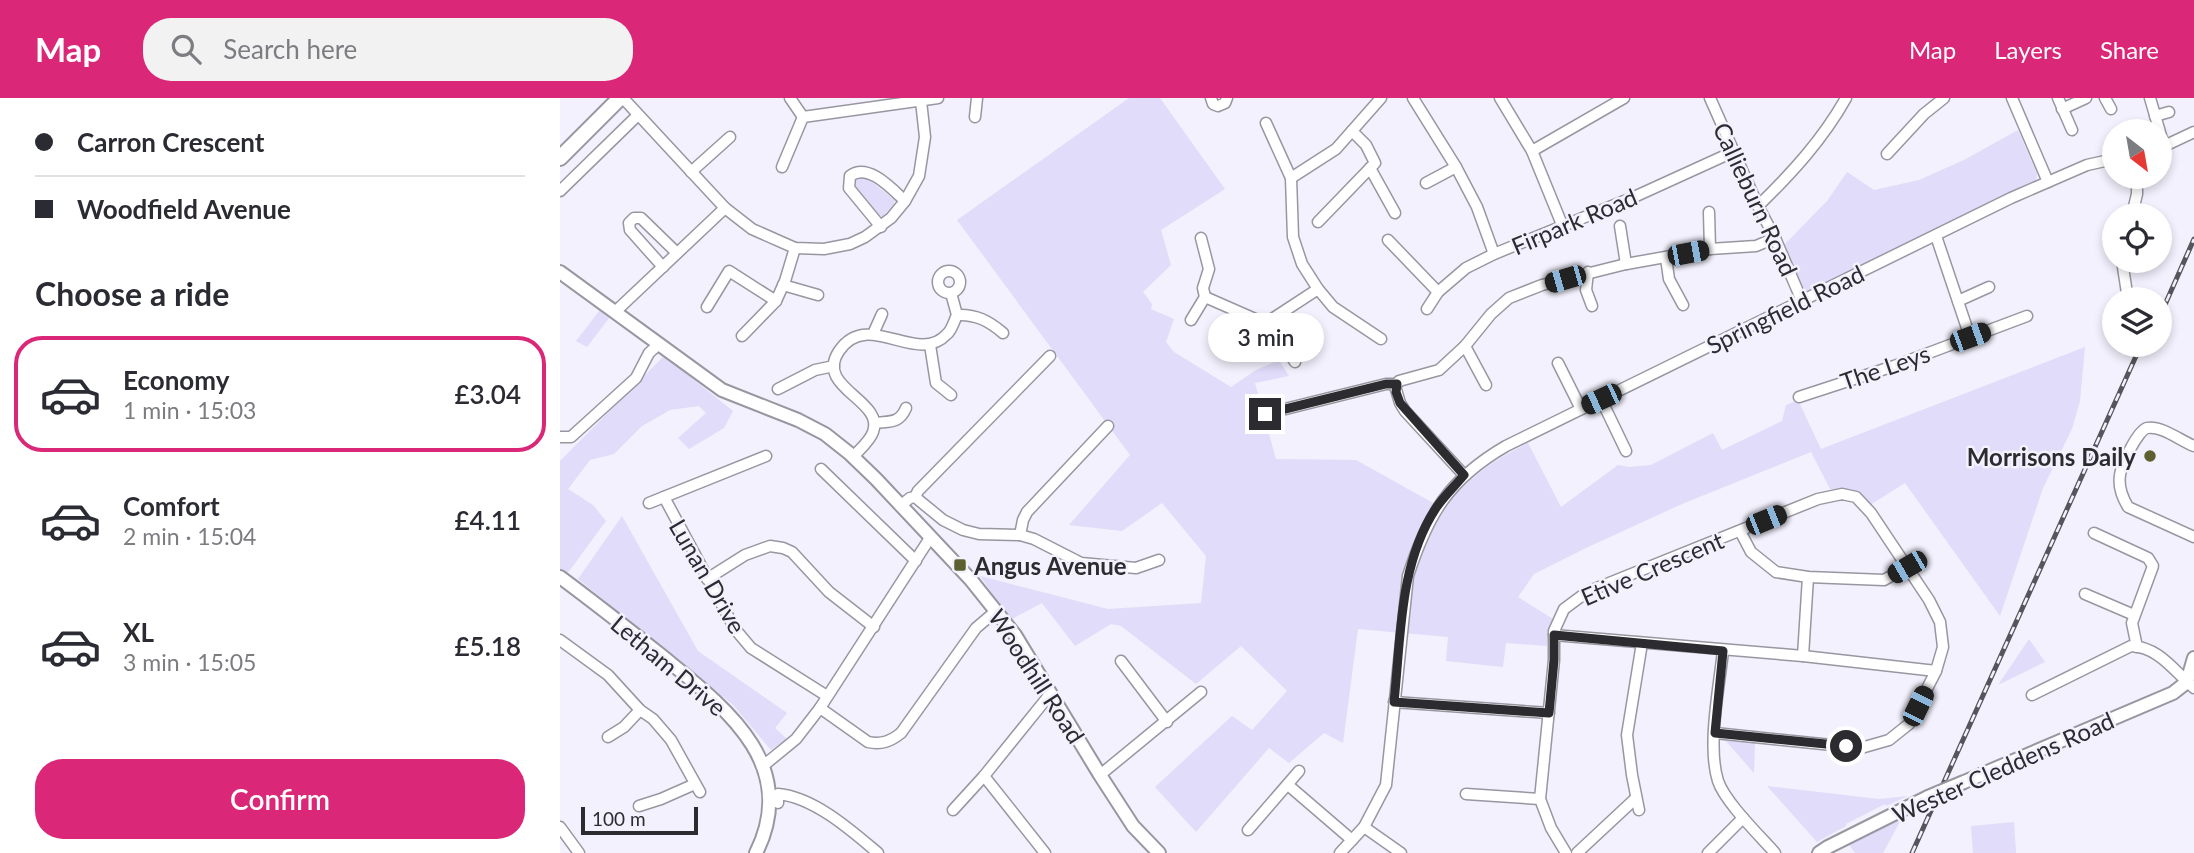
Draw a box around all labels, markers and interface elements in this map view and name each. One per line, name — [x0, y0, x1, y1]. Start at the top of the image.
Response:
search box — [143, 18, 633, 81]
text: Map — [35, 29, 101, 69]
icon: search — [167, 30, 205, 68]
text: Search here — [223, 33, 357, 65]
text: Map — [1909, 35, 1956, 64]
text: Layers — [1994, 35, 2062, 64]
text: Share — [2100, 35, 2159, 64]
street label: Callieburn Road — [1708, 118, 1804, 280]
north arrow — [2102, 119, 2172, 189]
map controls — [2102, 119, 2172, 357]
text: Carron Crescent — [77, 126, 264, 158]
street label: Firpark Road — [1507, 182, 1641, 260]
text: Woodfield Avenue — [77, 193, 291, 225]
button: locate — [2102, 203, 2172, 273]
car — [1666, 239, 1711, 267]
street label: Springfield Road — [1702, 258, 1868, 360]
car — [1542, 263, 1589, 295]
text: Choose a ride — [35, 274, 229, 313]
button: layers — [2102, 287, 2172, 357]
callout: 3 min — [1207, 313, 1323, 362]
car — [1947, 320, 1994, 354]
text: 3 min — [1238, 323, 1294, 351]
street label: The Leys — [1837, 338, 1933, 396]
icon: car — [39, 363, 102, 426]
text: Economy — [123, 364, 229, 396]
text: £3.04 — [455, 378, 521, 410]
car — [1578, 381, 1625, 417]
text: 1 min · 15:03 — [123, 396, 256, 424]
route end — [1249, 398, 1281, 430]
place label: Morrisons Daily — [1967, 442, 2136, 471]
marker: Morrisons Daily — [2142, 448, 2158, 464]
icon: car — [39, 489, 102, 552]
text: Comfort — [123, 490, 220, 522]
car — [1743, 502, 1790, 538]
text: £4.11 — [455, 504, 521, 536]
street label: Lunan Drive — [664, 514, 752, 638]
text: 2 min · 15:04 — [123, 522, 256, 550]
street label: Etive Crescent — [1576, 525, 1728, 611]
car — [1884, 547, 1931, 587]
place label: Angus Avenue — [973, 551, 1127, 580]
marker: Angus Avenue — [952, 557, 968, 573]
street label: Woodhill Road — [983, 604, 1091, 748]
street label: Letham Drive — [606, 609, 732, 721]
icon: car — [39, 615, 102, 678]
text: XL — [123, 616, 154, 648]
text: £5.18 — [455, 630, 521, 662]
text: 3 min · 15:05 — [123, 648, 256, 676]
car — [1900, 683, 1937, 729]
street label: Wester Cleddens Road — [1888, 705, 2118, 829]
route start — [1830, 730, 1862, 762]
button: Confirm — [35, 759, 525, 839]
scale bar — [581, 804, 698, 836]
text: 100 m — [592, 807, 646, 830]

